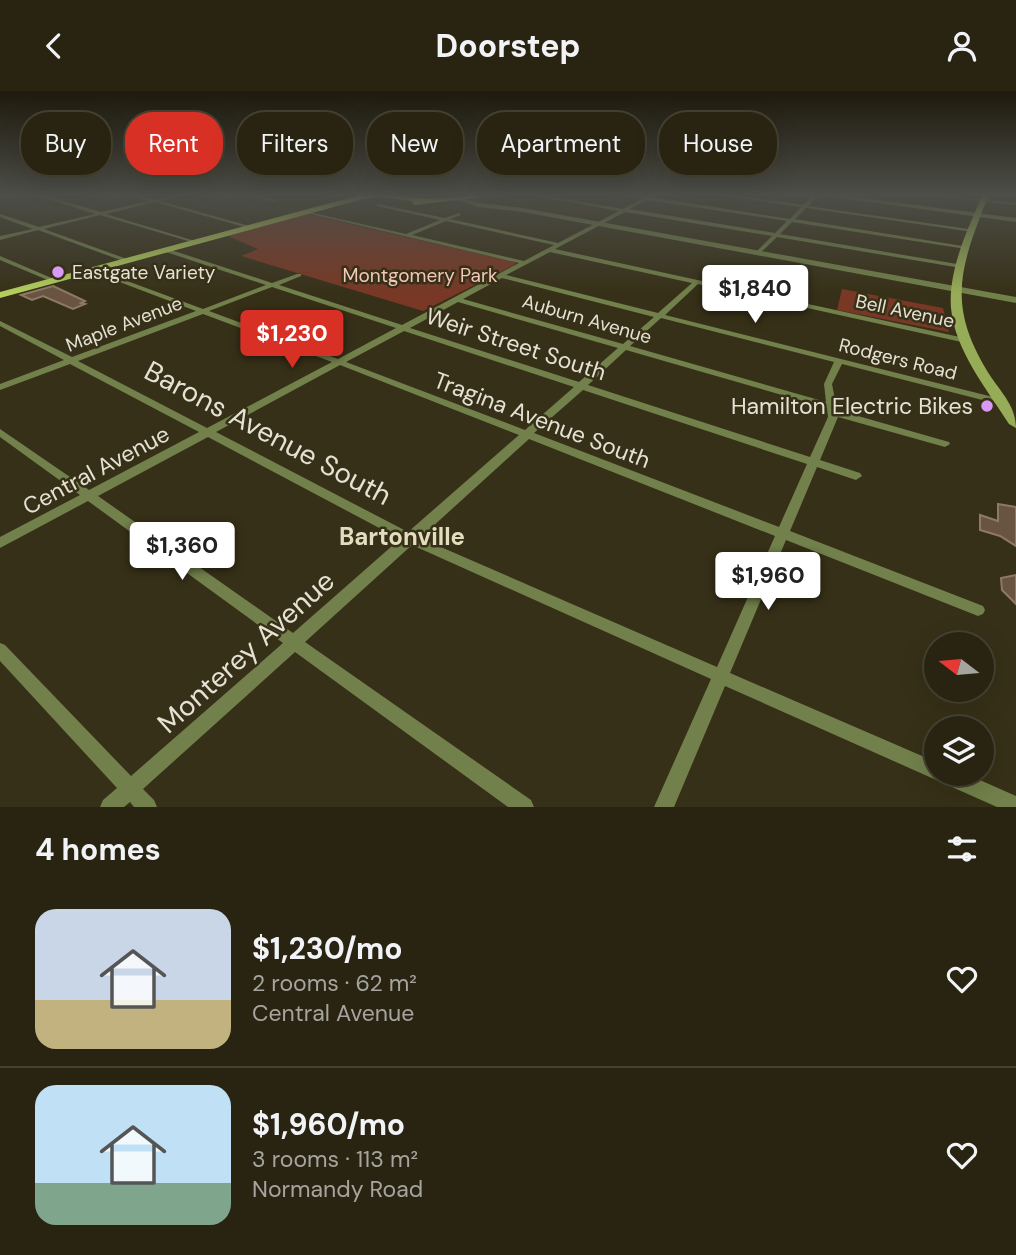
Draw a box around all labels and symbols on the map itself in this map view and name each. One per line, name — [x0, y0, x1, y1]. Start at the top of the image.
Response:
place label: Eastgate Variety — [72, 260, 216, 285]
park label: Montgomery Park — [343, 263, 498, 288]
marker: Eastgate Variety — [50, 264, 66, 280]
pin: $1,840 — [698, 265, 812, 325]
street label: Bell Avenue — [853, 288, 957, 334]
street label: Auburn Avenue — [519, 289, 655, 349]
street label: Maple Avenue — [62, 290, 186, 358]
street label: Weir Street South — [422, 301, 610, 387]
pin: $1,230 — [235, 310, 349, 370]
street label: Rodgers Road — [836, 332, 960, 386]
street label: Barons Avenue South — [138, 352, 398, 514]
street label: Tragina Avenue South — [430, 365, 654, 475]
place label: Hamilton Electric Bikes — [731, 391, 973, 421]
marker: Hamilton Electric Bikes — [979, 398, 995, 414]
street label: Central Avenue — [17, 419, 175, 521]
district label: Bartonville — [339, 521, 465, 552]
pin: $1,360 — [125, 523, 239, 582]
pin: $1,960 — [711, 553, 825, 612]
street label: Monterey Avenue — [150, 563, 342, 741]
north arrow — [924, 632, 994, 702]

